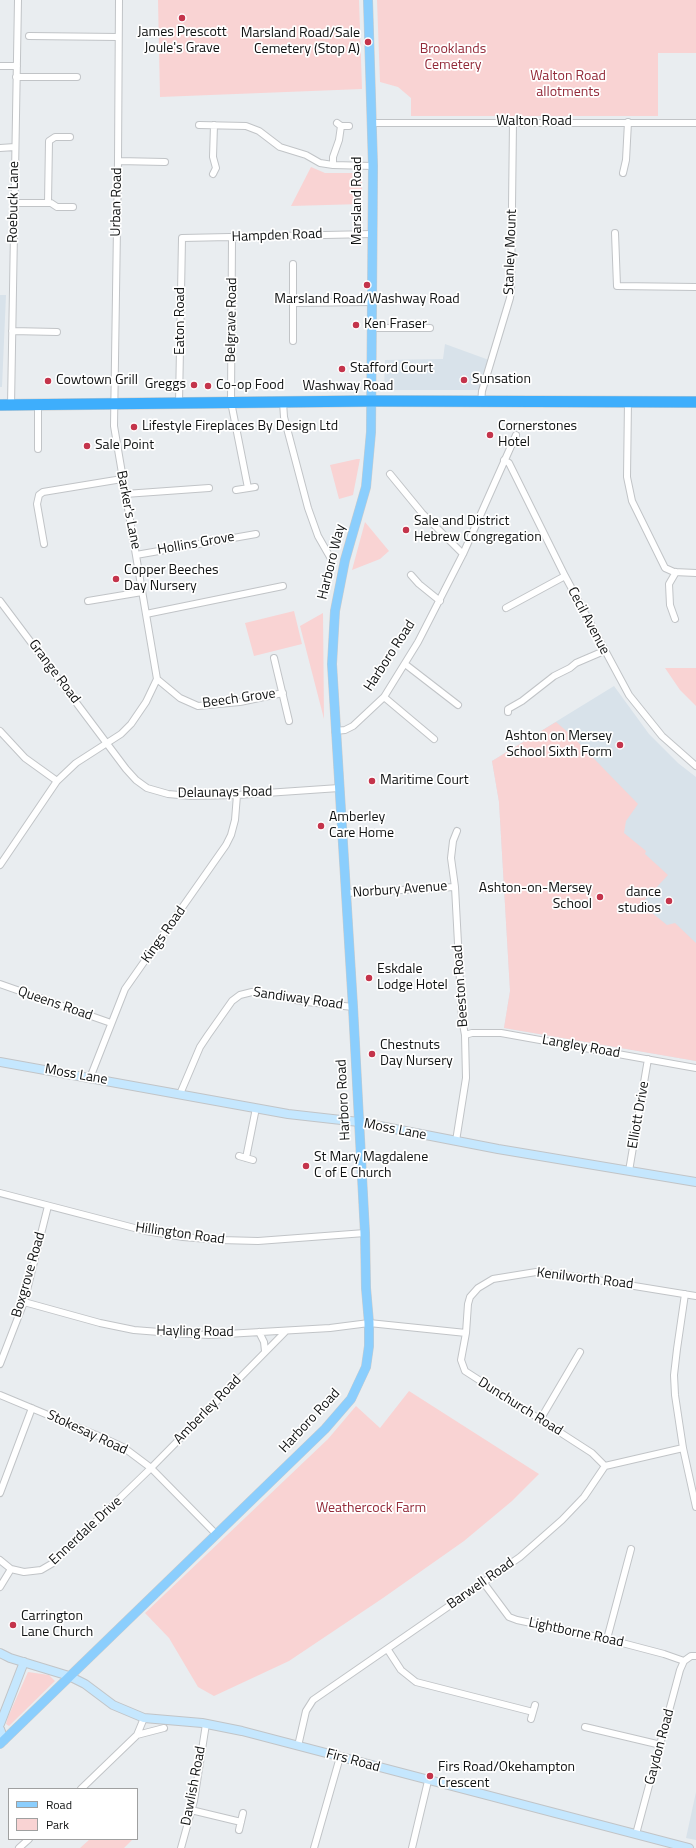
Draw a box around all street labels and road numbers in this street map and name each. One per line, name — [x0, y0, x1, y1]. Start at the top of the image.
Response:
street label: Walton Road — [496, 114, 572, 130]
street label: Marsland Road — [350, 157, 366, 245]
street label: Roebuck Lane — [5, 161, 23, 243]
street label: Urban Road — [108, 167, 126, 237]
street label: Stanley Mount — [501, 209, 521, 295]
street label: Hampden Road — [231, 226, 323, 246]
street label: Belgrave Road — [223, 277, 241, 363]
street label: Eaton Road — [173, 287, 189, 355]
street label: Washway Road — [303, 379, 393, 395]
street label: Barker's Lane — [112, 469, 144, 551]
street label: Harboro Way — [315, 523, 349, 601]
street label: Hollins Grove — [156, 529, 236, 559]
street label: Cecil Avenue — [563, 584, 613, 658]
street label: Harboro Road — [361, 617, 419, 695]
street label: Grange Road — [25, 637, 83, 707]
street label: Beech Grove — [201, 686, 277, 712]
street label: Delaunays Road — [177, 784, 273, 802]
street label: Norbury Avenue — [352, 878, 448, 902]
street label: Kings Road — [138, 903, 190, 967]
street label: Beeston Road — [450, 944, 472, 1028]
street label: Queens Road — [15, 983, 95, 1025]
street label: Sandiway Road — [252, 984, 344, 1014]
street label: Langley Road — [541, 1032, 621, 1062]
street label: Harboro Road — [333, 1059, 355, 1141]
street label: Moss Lane — [43, 1061, 109, 1089]
street label: Elliott Drive — [625, 1080, 653, 1150]
street label: Moss Lane — [362, 1116, 428, 1144]
street label: Hillington Road — [134, 1219, 226, 1249]
street label: Boxgrove Road — [9, 1230, 49, 1320]
street label: Kenilworth Road — [536, 1265, 634, 1293]
street label: Hayling Road — [156, 1323, 234, 1341]
street label: Amberley Road — [171, 1372, 245, 1448]
street label: Dunchurch Road — [475, 1374, 565, 1440]
street label: Harboro Road — [276, 1385, 344, 1457]
street label: Stokesay Road — [44, 1407, 130, 1459]
street label: Ennerdale Drive — [46, 1493, 126, 1569]
street label: Barwell Road — [444, 1555, 518, 1613]
street label: Lightborne Road — [527, 1615, 625, 1651]
street label: Gaydon Road — [642, 1707, 678, 1787]
street label: Dawlish Road — [178, 1745, 210, 1827]
street label: Firs Road — [324, 1746, 382, 1776]

